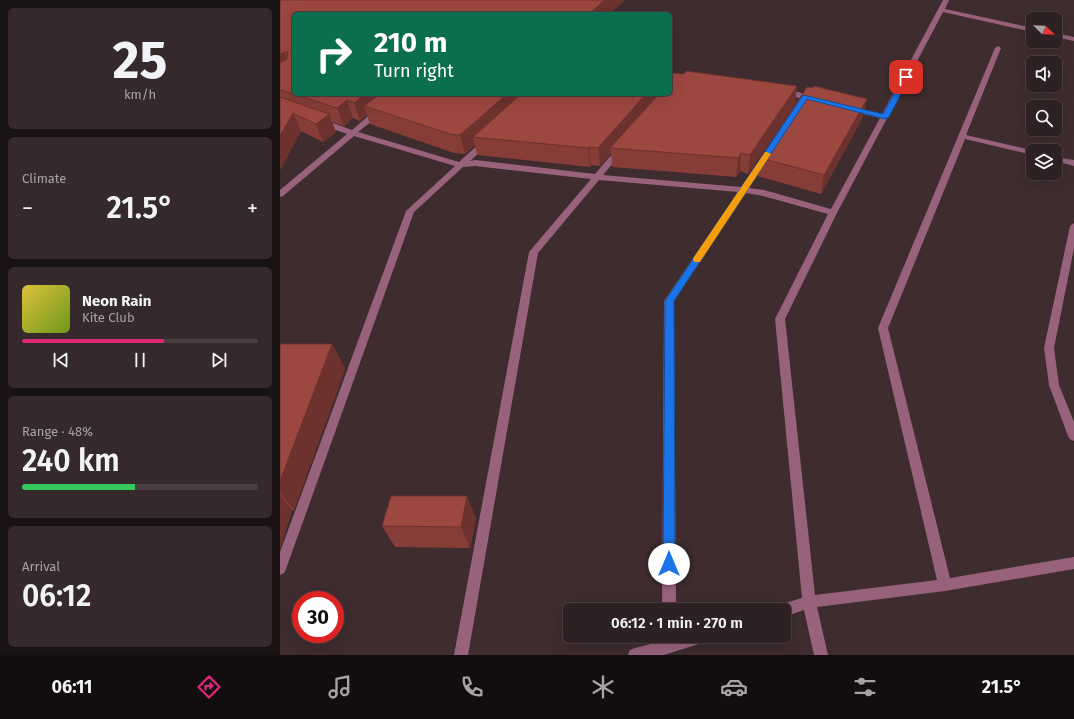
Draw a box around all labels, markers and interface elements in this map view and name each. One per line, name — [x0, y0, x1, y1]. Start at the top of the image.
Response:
north arrow — [1026, 12, 1062, 48]
map controls — [1026, 12, 1062, 180]
text: 210 m — [374, 26, 448, 59]
icon: right — [308, 28, 360, 80]
text: 25 — [113, 29, 167, 92]
button: sound — [1026, 56, 1062, 92]
text: Turn right — [374, 60, 454, 82]
pin — [889, 60, 923, 94]
icon: arrive — [895, 66, 917, 88]
text: km/h — [124, 87, 156, 102]
button: search — [1026, 100, 1062, 136]
button: layers — [1026, 144, 1062, 180]
text: Climate — [22, 171, 66, 186]
text: 21.5° — [107, 190, 174, 226]
text: − — [22, 195, 33, 222]
text: + — [247, 195, 258, 222]
text: Neon Rain — [82, 292, 151, 310]
text: Kite Club — [82, 310, 135, 325]
icon: previous — [50, 349, 72, 371]
icon: pause — [129, 349, 151, 371]
icon: next — [208, 349, 230, 371]
text: Range · 48% — [22, 424, 93, 439]
text: 240 km — [22, 443, 120, 479]
position arrow — [648, 543, 690, 585]
text: Arrival — [22, 559, 60, 574]
text: 06:12 — [22, 578, 91, 614]
speed limit sign: 30 — [292, 591, 344, 643]
text: 06:12 · 1 min · 270 m — [611, 614, 743, 632]
icon: directions — [195, 673, 223, 701]
icon: music — [326, 673, 354, 701]
icon: phone — [458, 673, 486, 701]
icon: climate — [589, 673, 617, 701]
icon: car — [720, 673, 748, 701]
icon: filters — [851, 673, 879, 701]
text: 06:11 — [52, 676, 92, 698]
text: 21.5° — [982, 676, 1022, 698]

